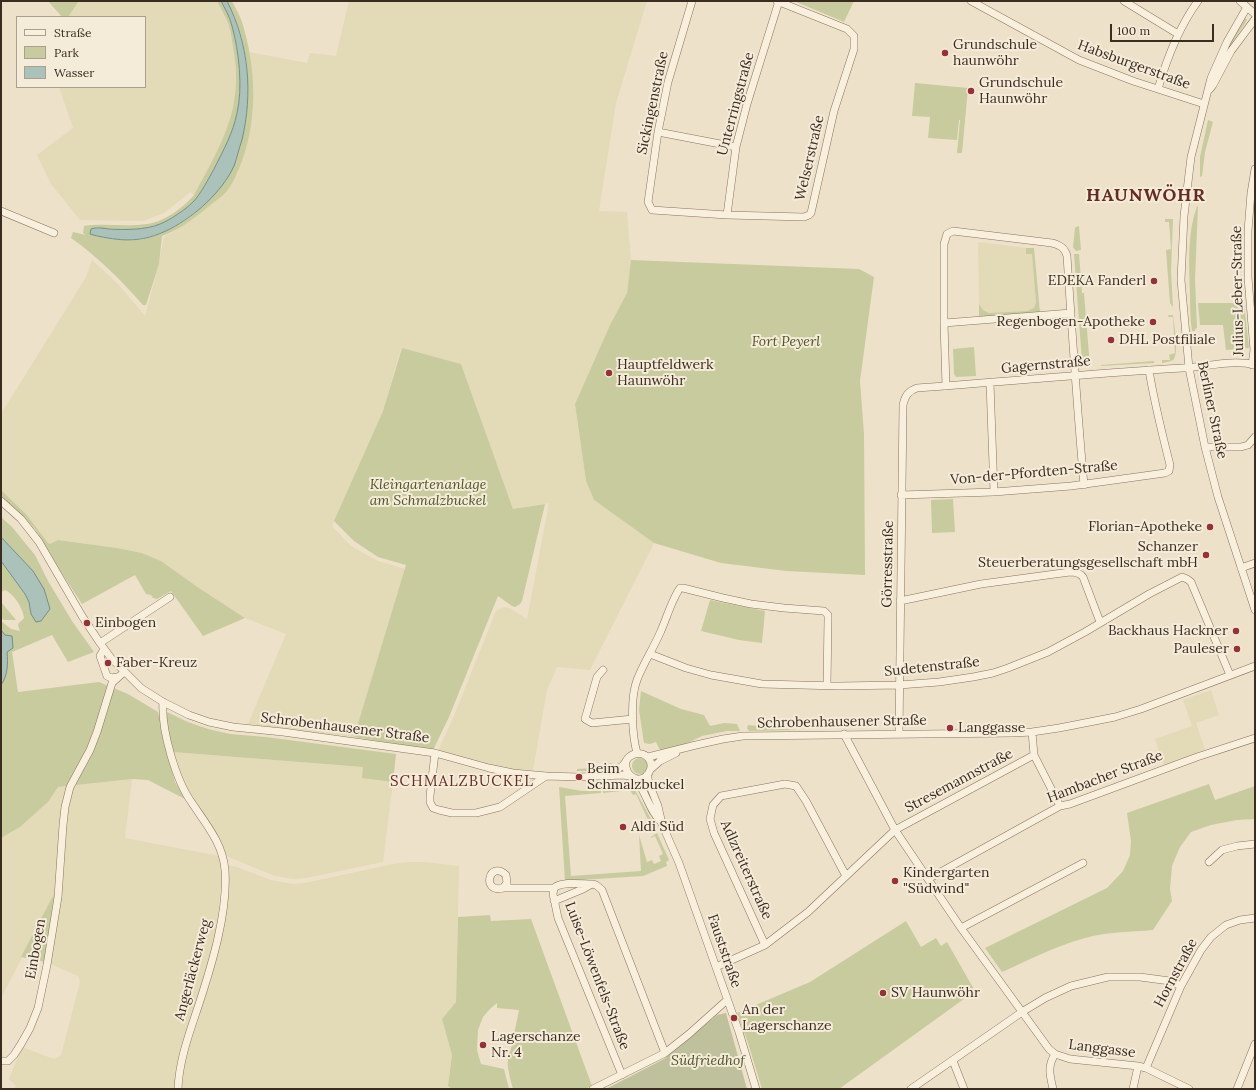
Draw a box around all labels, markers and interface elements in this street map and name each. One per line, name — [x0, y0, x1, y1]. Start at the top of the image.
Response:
legend — [16, 16, 146, 88]
scale bar — [1112, 16, 1216, 42]
text: 100 m — [1117, 23, 1150, 38]
text: Straße — [54, 25, 91, 40]
place label: Grundschule haunwöhr — [953, 37, 1037, 70]
street label: Habsburgerstraße — [1075, 37, 1193, 93]
text: Park — [54, 45, 79, 60]
marker: Grundschule haunwöhr — [940, 48, 950, 58]
street label: Sickingenstraße — [634, 50, 672, 156]
street label: Unterringstraße — [714, 50, 758, 158]
text: Wasser — [54, 65, 94, 80]
place label: Grundschule Haunwöhr — [979, 75, 1063, 108]
marker: Grundschule Haunwöhr — [966, 86, 976, 96]
street label: Welserstraße — [792, 114, 828, 202]
district label: HAUNWÖHR — [1086, 185, 1206, 207]
street label: Julius-Leber-Straße — [1228, 226, 1248, 356]
place label: EDEKA Fanderl — [1048, 273, 1146, 289]
marker: EDEKA Fanderl — [1149, 276, 1159, 286]
place label: Regenbogen-Apotheke — [997, 314, 1145, 330]
marker: Regenbogen-Apotheke — [1148, 317, 1158, 327]
place label: DHL Postfiliale — [1119, 332, 1216, 348]
park label: Fort Peyerl — [752, 334, 820, 350]
marker: DHL Postfiliale — [1106, 335, 1116, 345]
street label: Gagernstraße — [1000, 353, 1092, 377]
place label: Hauptfeldwerk Haunwöhr — [617, 357, 714, 390]
street label: Berliner Straße — [1193, 360, 1231, 460]
marker: Hauptfeldwerk Haunwöhr — [604, 368, 614, 378]
street label: Von-der-Pfordten-Straße — [950, 457, 1118, 489]
park label: Kleingartenanlage am Schmalzbuckel — [370, 477, 486, 510]
place label: Florian-Apotheke — [1088, 519, 1202, 535]
street label: Görresstraße — [879, 520, 897, 608]
marker: Florian-Apotheke — [1205, 522, 1215, 532]
place label: Schanzer Steuerberatungsgesellschaft mbH — [978, 539, 1198, 572]
marker: Schanzer Steuerberatungsgesellschaft mbH — [1201, 550, 1211, 560]
place label: Einbogen — [95, 615, 156, 631]
marker: Einbogen — [82, 618, 92, 628]
place label: Backhaus Hackner — [1108, 623, 1228, 639]
marker: Backhaus Hackner — [1231, 626, 1241, 636]
place label: Pauleser — [1174, 641, 1229, 657]
marker: Pauleser — [1232, 644, 1242, 654]
street label: Sudetenstraße — [883, 654, 981, 680]
place label: Faber-Kreuz — [116, 655, 197, 671]
marker: Faber-Kreuz — [103, 658, 113, 668]
street label: Schrobenhausener Straße — [260, 709, 430, 747]
street label: Schrobenhausener Straße — [757, 712, 927, 732]
place label: Langgasse — [958, 720, 1025, 736]
marker: Langgasse — [945, 723, 955, 733]
street label: Stresemannstraße — [902, 745, 1016, 817]
street label: Hambacher Straße — [1045, 747, 1165, 807]
place label: Beim Schmalzbuckel — [587, 761, 684, 794]
marker: Beim Schmalzbuckel — [574, 772, 584, 782]
district label: SCHMALZBUCKEL — [390, 773, 534, 791]
street label: Adlzreiterstraße — [717, 818, 775, 922]
place label: Aldi Süd — [631, 819, 684, 835]
marker: Aldi Süd — [618, 822, 628, 832]
place label: Kindergarten "Südwind" — [903, 865, 990, 898]
marker: Kindergarten "Südwind" — [890, 876, 900, 886]
street label: Luise-Löwenfels-Straße — [561, 900, 633, 1052]
street label: Fauststraße — [704, 912, 744, 990]
street label: Einbogen — [22, 917, 50, 981]
street label: Angerläckerweg — [171, 917, 215, 1023]
street label: Hornstraße — [1151, 936, 1201, 1010]
place label: SV Haunwöhr — [891, 985, 980, 1001]
marker: SV Haunwöhr — [878, 988, 888, 998]
place label: An der Lagerschanze — [742, 1002, 832, 1034]
marker: An der Lagerschanze — [729, 1013, 739, 1023]
place label: Lagerschanze Nr. 4 — [491, 1029, 581, 1062]
street label: Langgasse — [1068, 1037, 1136, 1061]
marker: Lagerschanze Nr. 4 — [478, 1040, 488, 1050]
park label: Südfriedhof — [671, 1053, 745, 1069]

